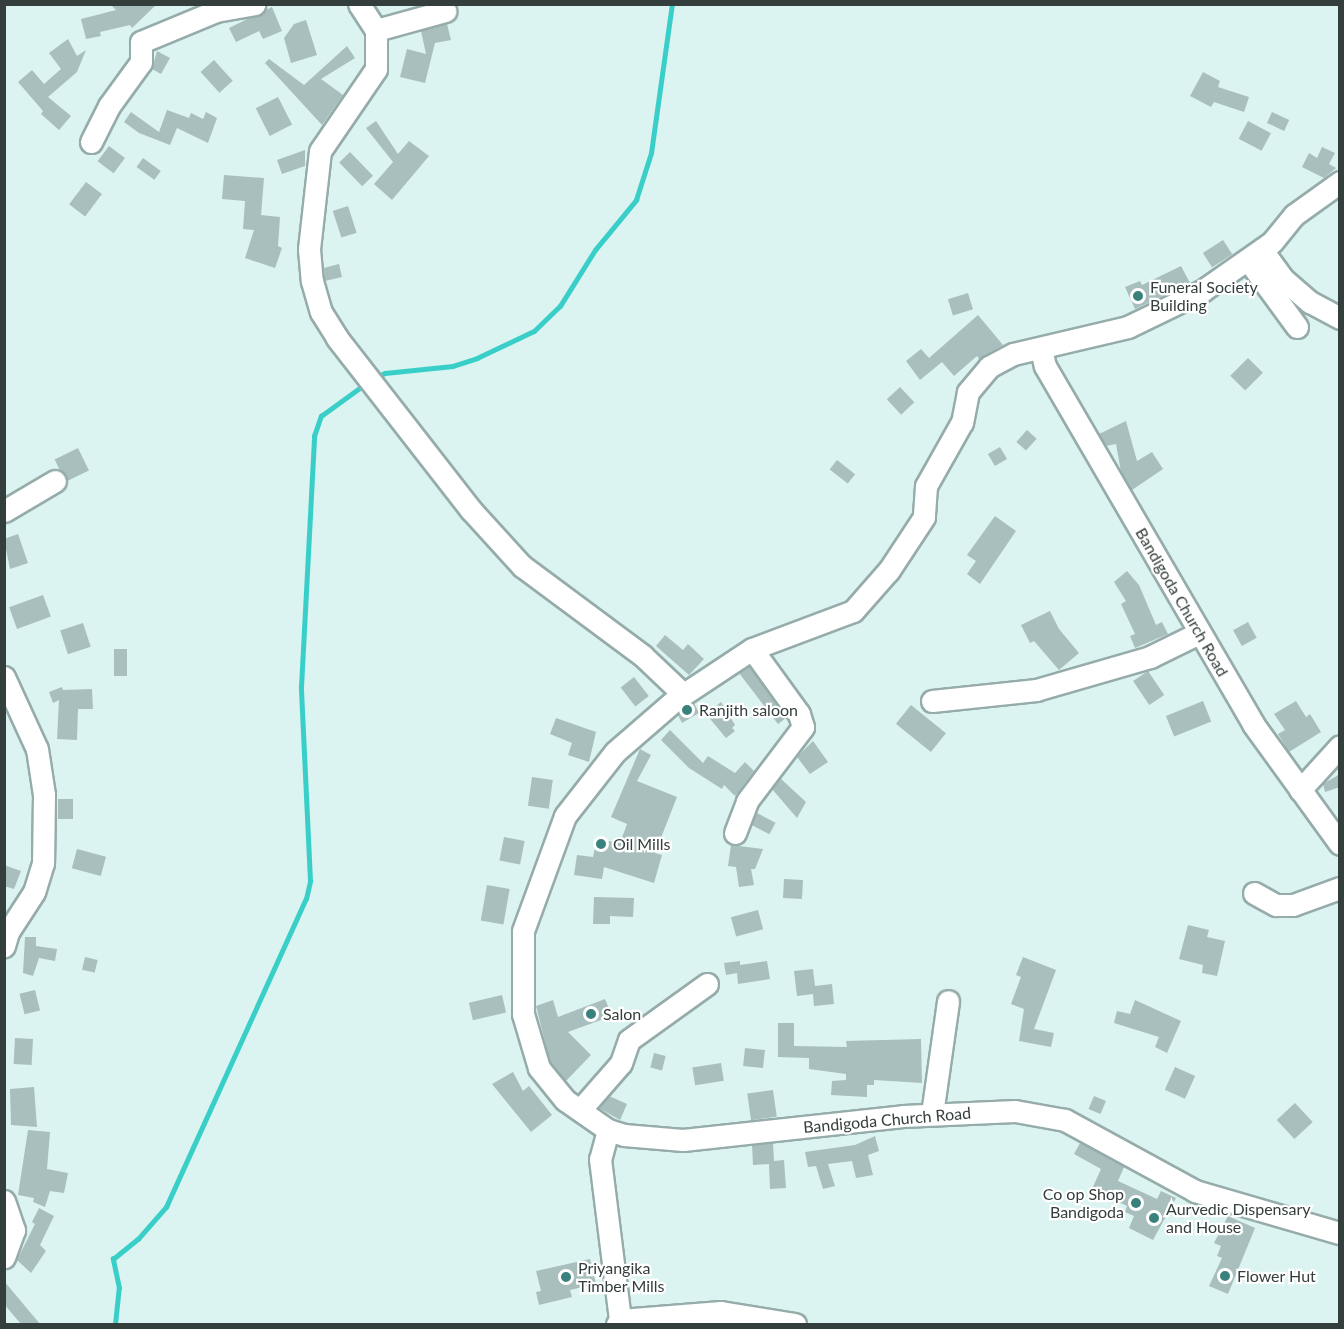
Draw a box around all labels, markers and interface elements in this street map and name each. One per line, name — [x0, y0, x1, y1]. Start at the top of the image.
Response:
place label: Funeral Society Building — [1150, 277, 1258, 315]
marker: Funeral Society Building — [1131, 289, 1145, 303]
street label: Bandigoda Church Road — [1132, 524, 1232, 680]
place label: Ranjith saloon — [699, 700, 798, 720]
marker: Ranjith saloon — [680, 703, 694, 717]
place label: Oil Mills — [613, 834, 670, 854]
marker: Oil Mills — [594, 837, 608, 851]
place label: Salon — [603, 1004, 641, 1024]
marker: Salon — [584, 1007, 598, 1021]
street label: Bandigoda Church Road — [802, 1103, 972, 1137]
place label: Co op Shop Bandigoda — [1043, 1184, 1124, 1222]
marker: Co op Shop Bandigoda — [1129, 1196, 1143, 1210]
place label: Aurvedic Dispensary and House — [1166, 1199, 1310, 1237]
marker: Aurvedic Dispensary and House — [1147, 1211, 1161, 1225]
place label: Priyangika Timber Mills — [578, 1258, 665, 1296]
place label: Flower Hut — [1237, 1266, 1316, 1286]
marker: Flower Hut — [1218, 1269, 1232, 1283]
marker: Priyangika Timber Mills — [559, 1270, 573, 1284]

